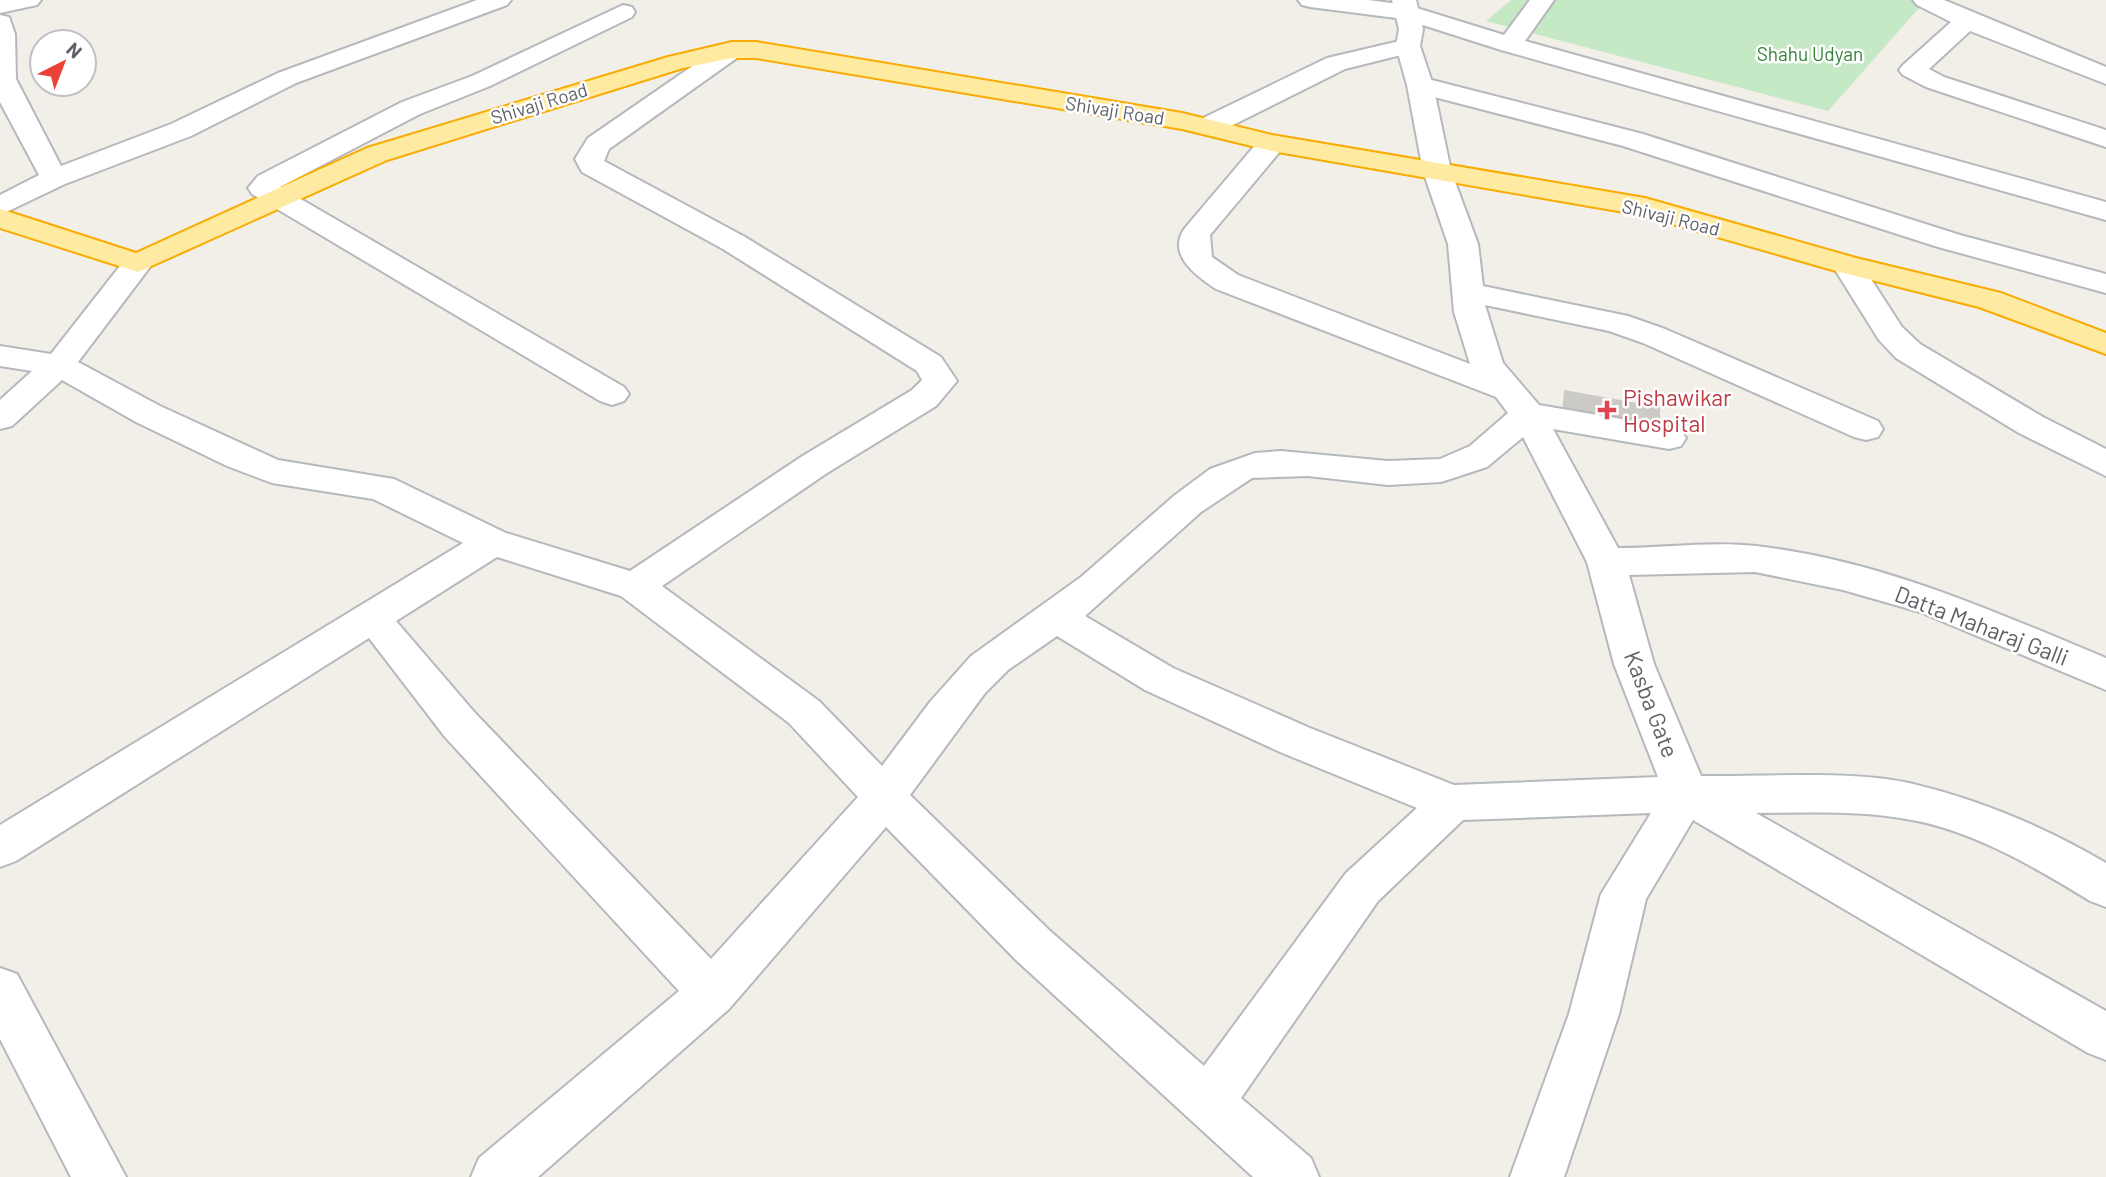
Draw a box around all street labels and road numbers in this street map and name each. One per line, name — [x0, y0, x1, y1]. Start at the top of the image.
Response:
street label: Shivaji Road — [488, 77, 590, 129]
street label: Shivaji Road — [1064, 91, 1166, 129]
street label: Shivaji Road — [1620, 194, 1722, 240]
street label: Datta Maharaj Galli — [1891, 579, 2073, 671]
street label: Kasba Gate — [1619, 647, 1685, 761]

